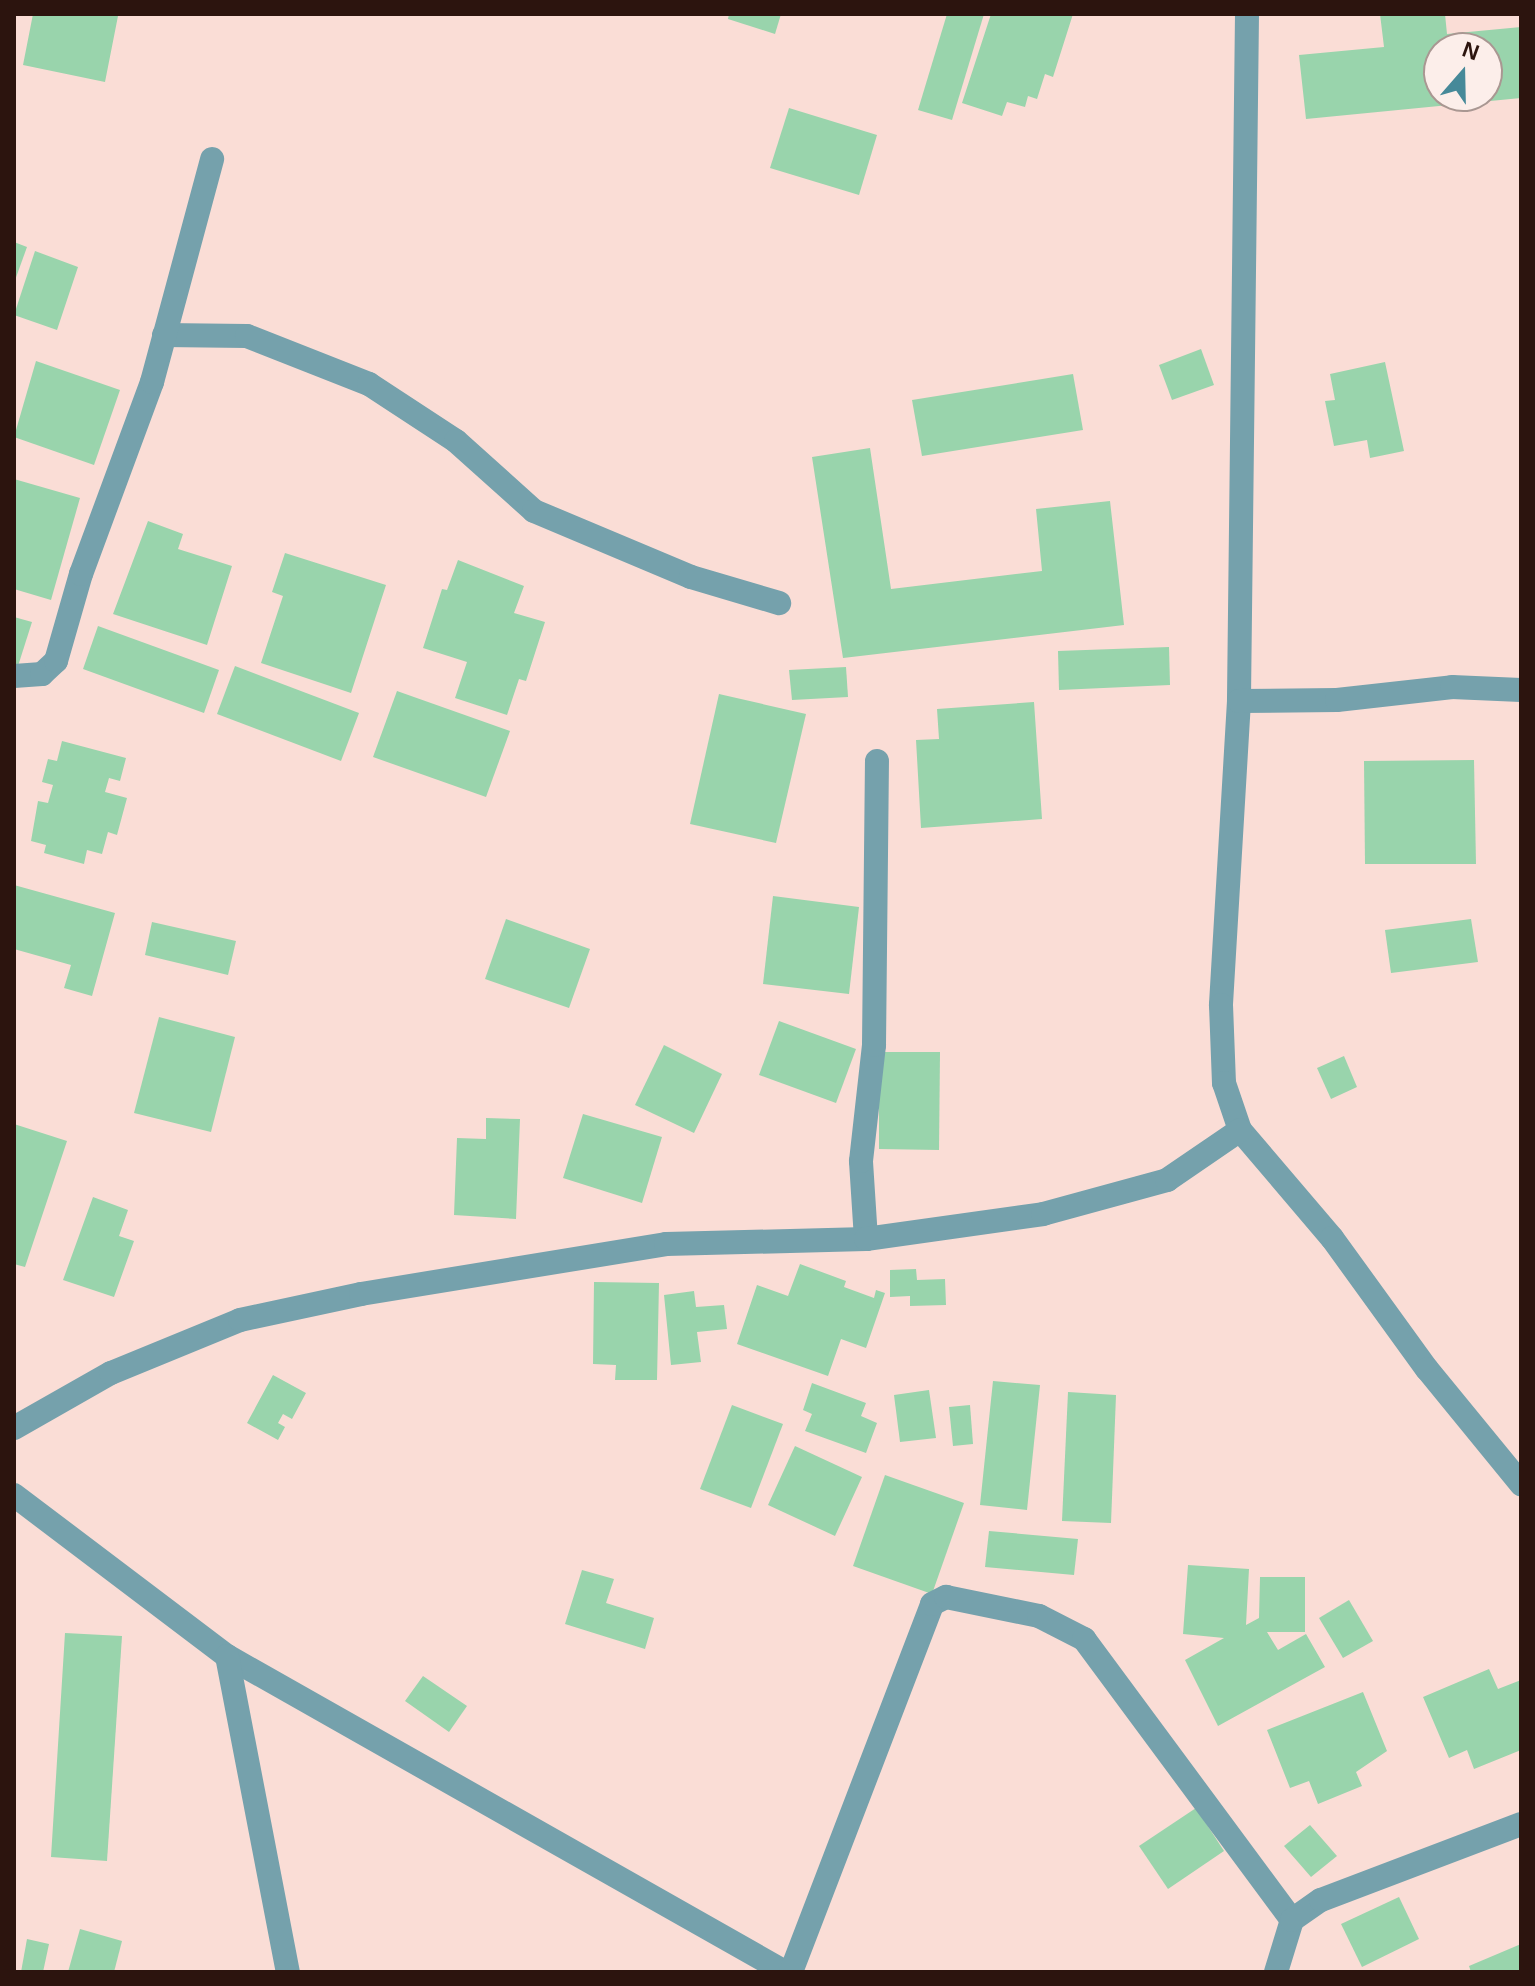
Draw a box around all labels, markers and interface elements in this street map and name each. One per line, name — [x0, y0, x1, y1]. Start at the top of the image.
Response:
north arrow — [1423, 32, 1503, 112]
text: N — [1459, 36, 1482, 65]

